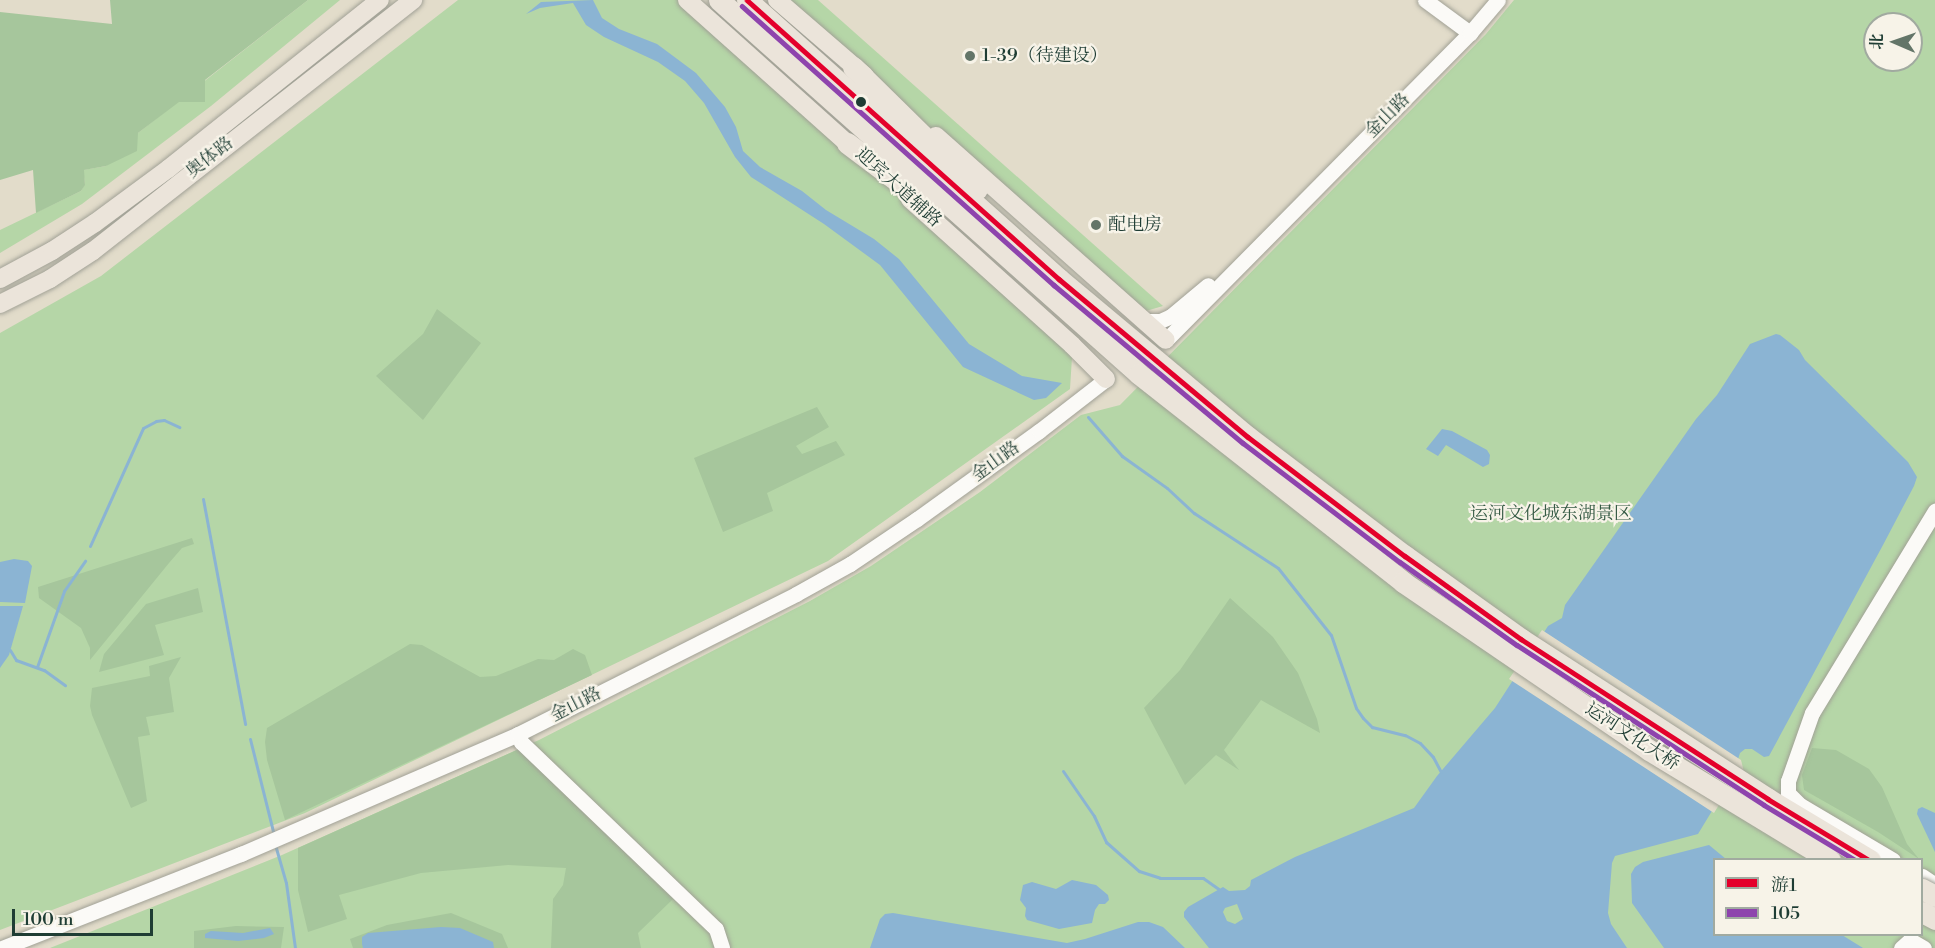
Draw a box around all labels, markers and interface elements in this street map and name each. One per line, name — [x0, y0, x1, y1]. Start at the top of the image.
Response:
north arrow — [1863, 12, 1923, 72]
text: 北 — [1867, 33, 1887, 50]
place label: 1-39（待建设） — [982, 45, 1108, 67]
marker: 1-39（待建设） — [963, 49, 977, 63]
street label: 金山路 — [1361, 89, 1415, 143]
unlabelled marker — [855, 96, 867, 108]
street label: 奥体路 — [182, 133, 238, 183]
street label: 迎宾大道辅路 — [851, 144, 945, 232]
place label: 配电房 — [1108, 214, 1162, 236]
marker: 配电房 — [1089, 218, 1103, 232]
street label: 金山路 — [968, 437, 1024, 487]
park label: 运河文化城东湖景区 — [1470, 503, 1632, 525]
street label: 金山路 — [547, 683, 605, 727]
street label: 运河文化大桥 — [1581, 699, 1683, 775]
legend — [1713, 858, 1923, 936]
text: 游1 — [1771, 874, 1797, 897]
scale bar — [15, 897, 156, 935]
text: 105 — [1771, 902, 1800, 925]
text: 100 m — [23, 908, 74, 931]

